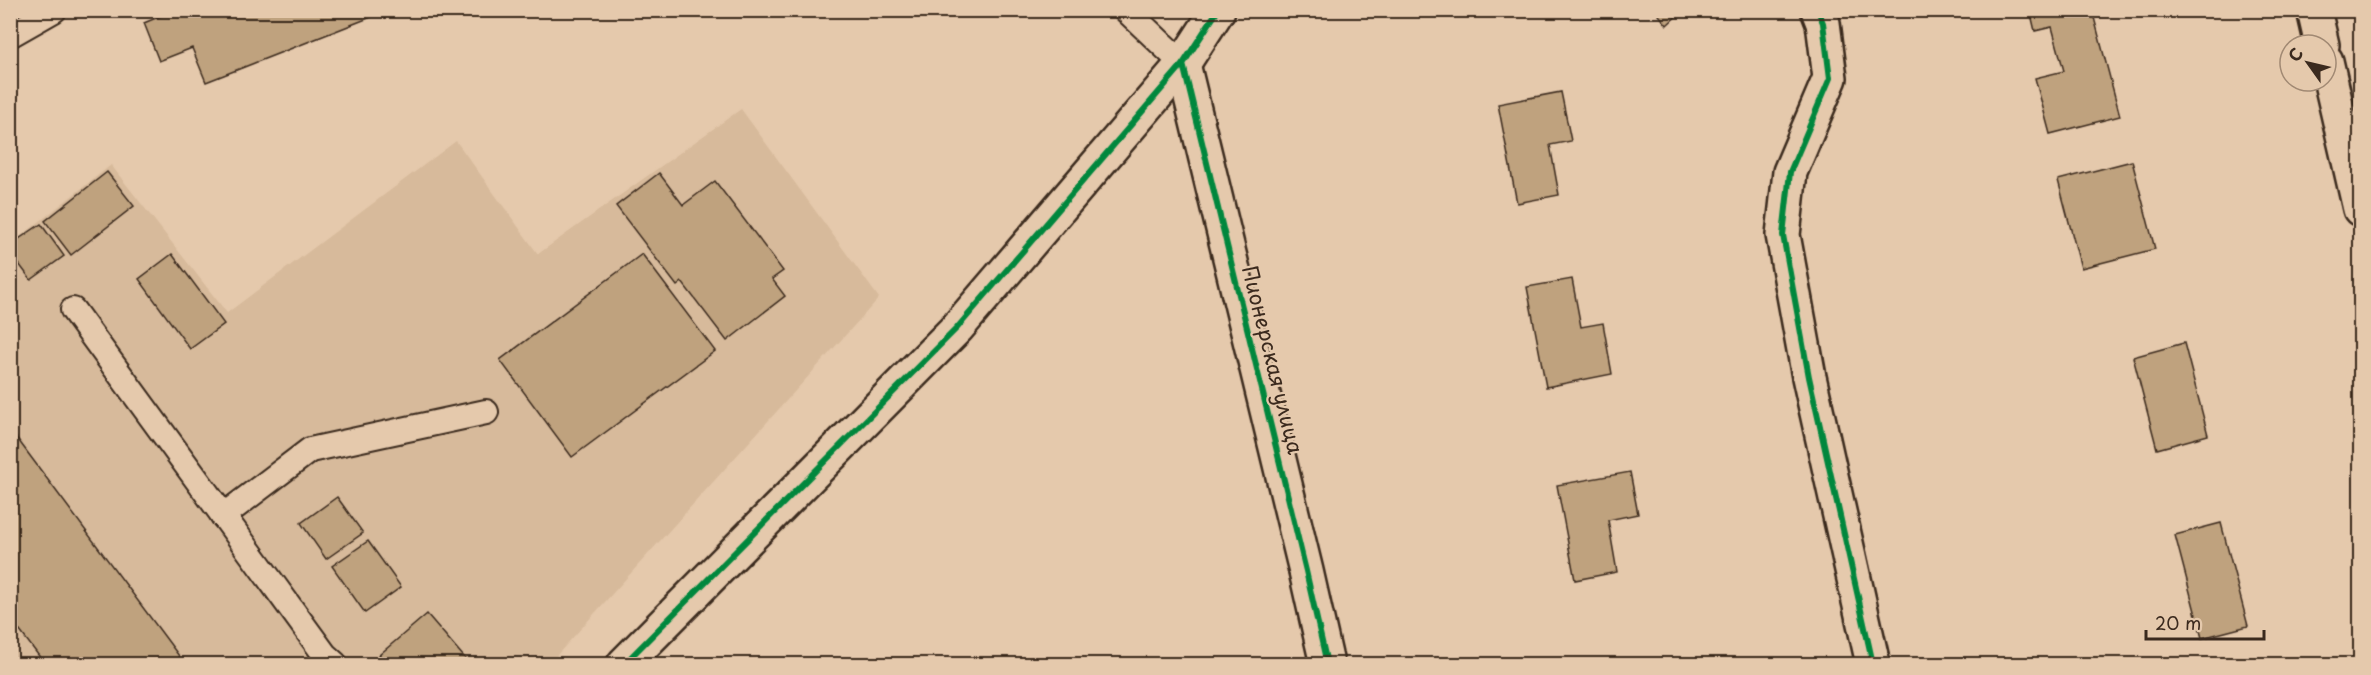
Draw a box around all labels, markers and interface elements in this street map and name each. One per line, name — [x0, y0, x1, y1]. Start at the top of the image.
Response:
north arrow — [2278, 33, 2338, 93]
text: С — [2281, 42, 2308, 66]
street label: Пионерская улица — [1235, 262, 1313, 458]
scale bar — [2146, 603, 2264, 641]
text: 20 m — [2155, 609, 2201, 636]

